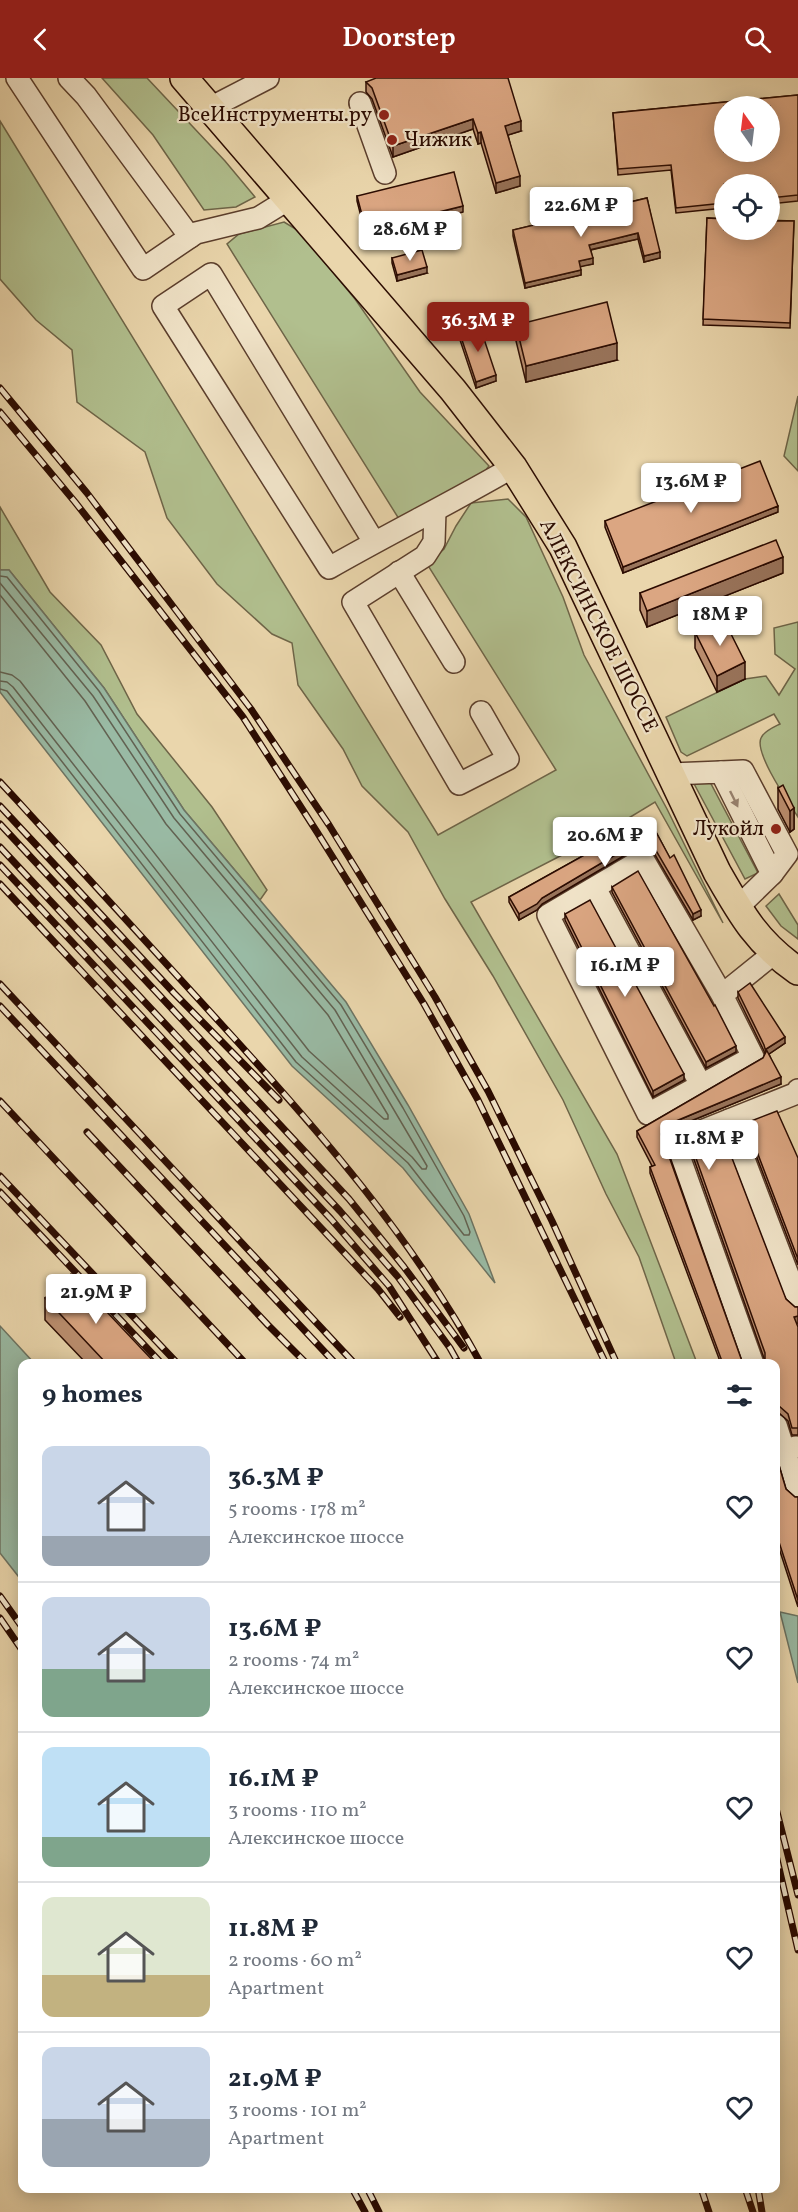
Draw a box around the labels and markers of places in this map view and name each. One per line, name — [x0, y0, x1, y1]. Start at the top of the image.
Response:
place label: ВсеИнструменты.ру — [178, 101, 373, 130]
marker: ВсеИнструменты.ру — [377, 108, 391, 122]
place label: Чижик — [404, 126, 472, 155]
marker: Чижик — [385, 133, 399, 147]
pin: 22.6M ₽ — [526, 187, 636, 238]
pin: 28.6M ₽ — [355, 211, 465, 262]
pin: 36.3M ₽ — [423, 302, 533, 353]
pin: 13.6M ₽ — [636, 463, 746, 514]
pin: 18M ₽ — [678, 596, 762, 647]
place label: Лукойл — [693, 815, 764, 844]
pin: 20.6M ₽ — [550, 817, 660, 868]
marker: Лукойл — [769, 822, 783, 836]
pin: 16.1M ₽ — [570, 947, 680, 998]
pin: 11.8M ₽ — [654, 1120, 764, 1171]
pin: 21.9M ₽ — [41, 1274, 151, 1325]

